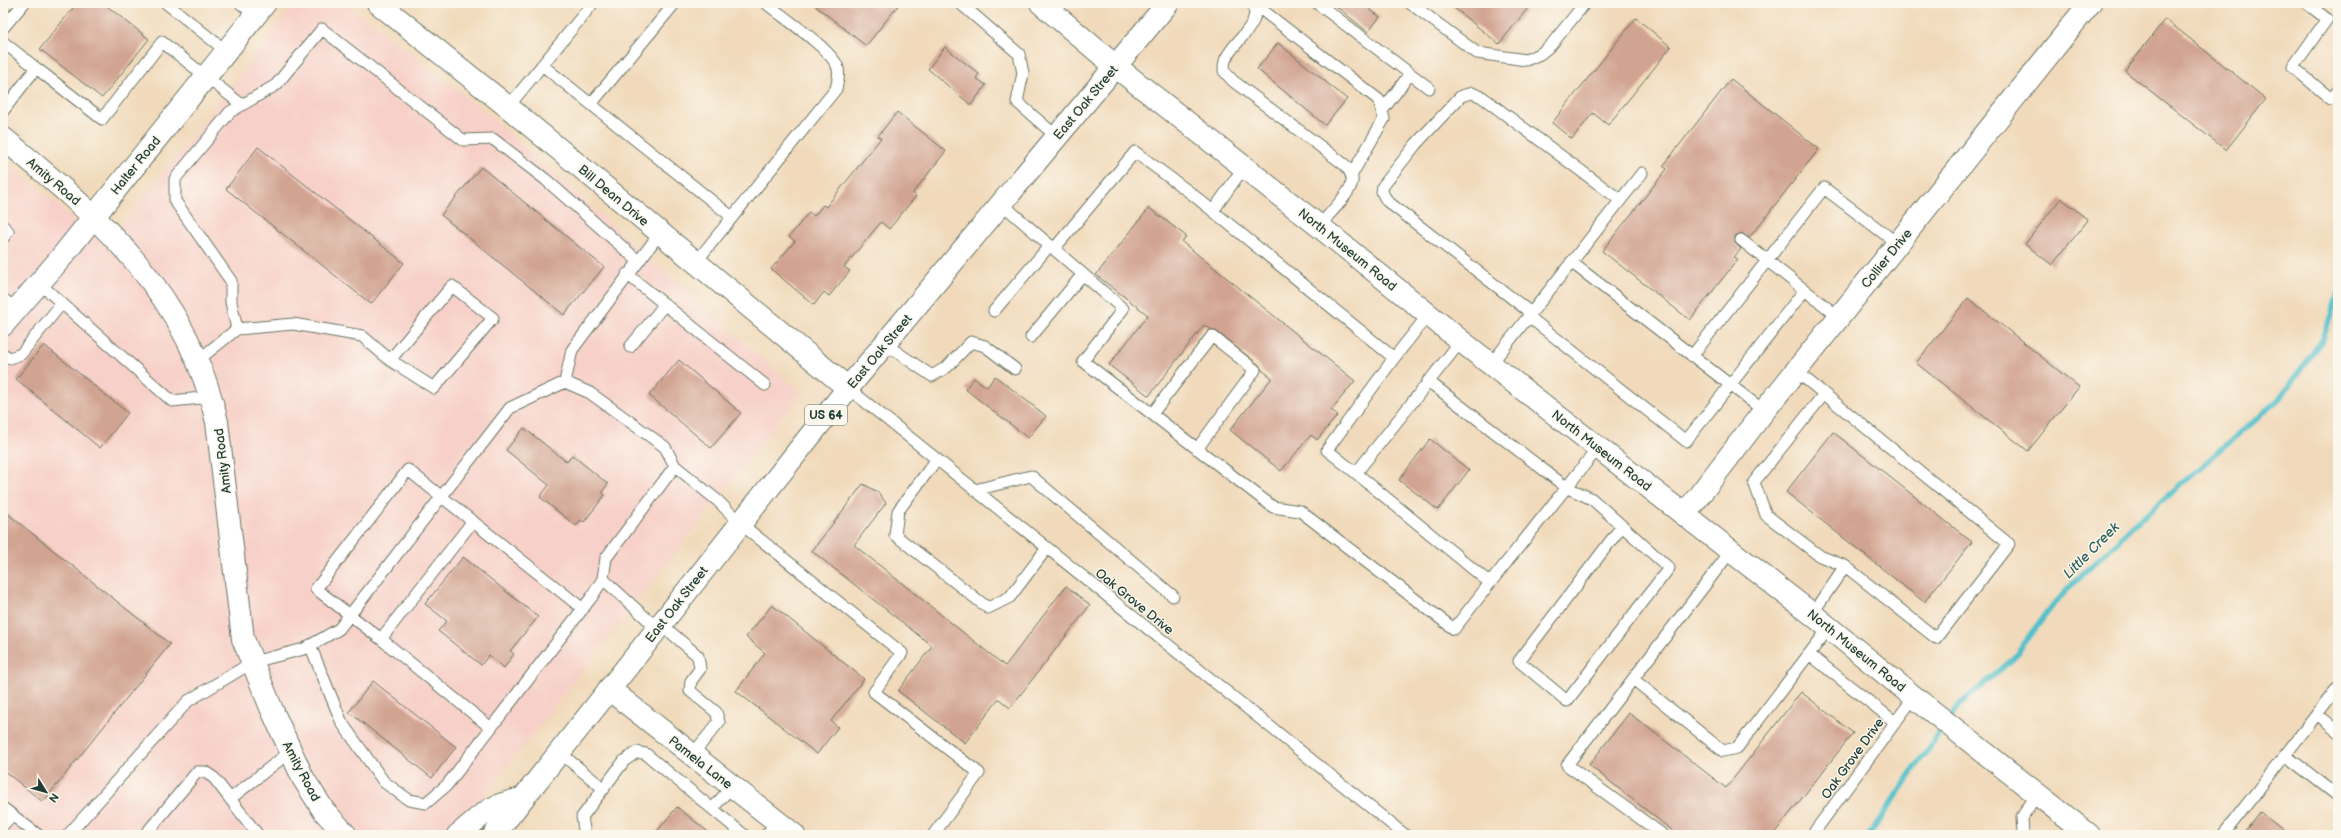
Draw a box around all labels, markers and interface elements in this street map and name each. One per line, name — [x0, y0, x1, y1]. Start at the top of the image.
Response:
street label: East Oak Street — [1050, 62, 1122, 143]
street label: Halter Road — [107, 133, 164, 198]
street label: Amity Road — [23, 155, 84, 209]
street label: Bill Dean Drive — [575, 162, 652, 230]
street label: North Museum Road — [1295, 205, 1400, 294]
street label: Collier Drive — [1858, 225, 1916, 292]
street label: East Oak Street — [844, 311, 916, 392]
road number: US 64 — [805, 405, 847, 425]
street label: North Museum Road — [1548, 407, 1654, 495]
street label: Amity Road — [211, 427, 235, 494]
water label: Little Creek — [2060, 518, 2124, 582]
street label: East Oak Street — [642, 563, 711, 646]
street label: Oak Grove Drive — [1092, 565, 1177, 638]
street label: North Museum Road — [1804, 606, 1909, 695]
street label: Oak Grove Drive — [1818, 715, 1888, 802]
street label: Pamela Lane — [665, 733, 736, 793]
street label: Amity Road — [279, 739, 324, 804]
north arrow — [26, 772, 66, 812]
text: N — [46, 791, 61, 805]

